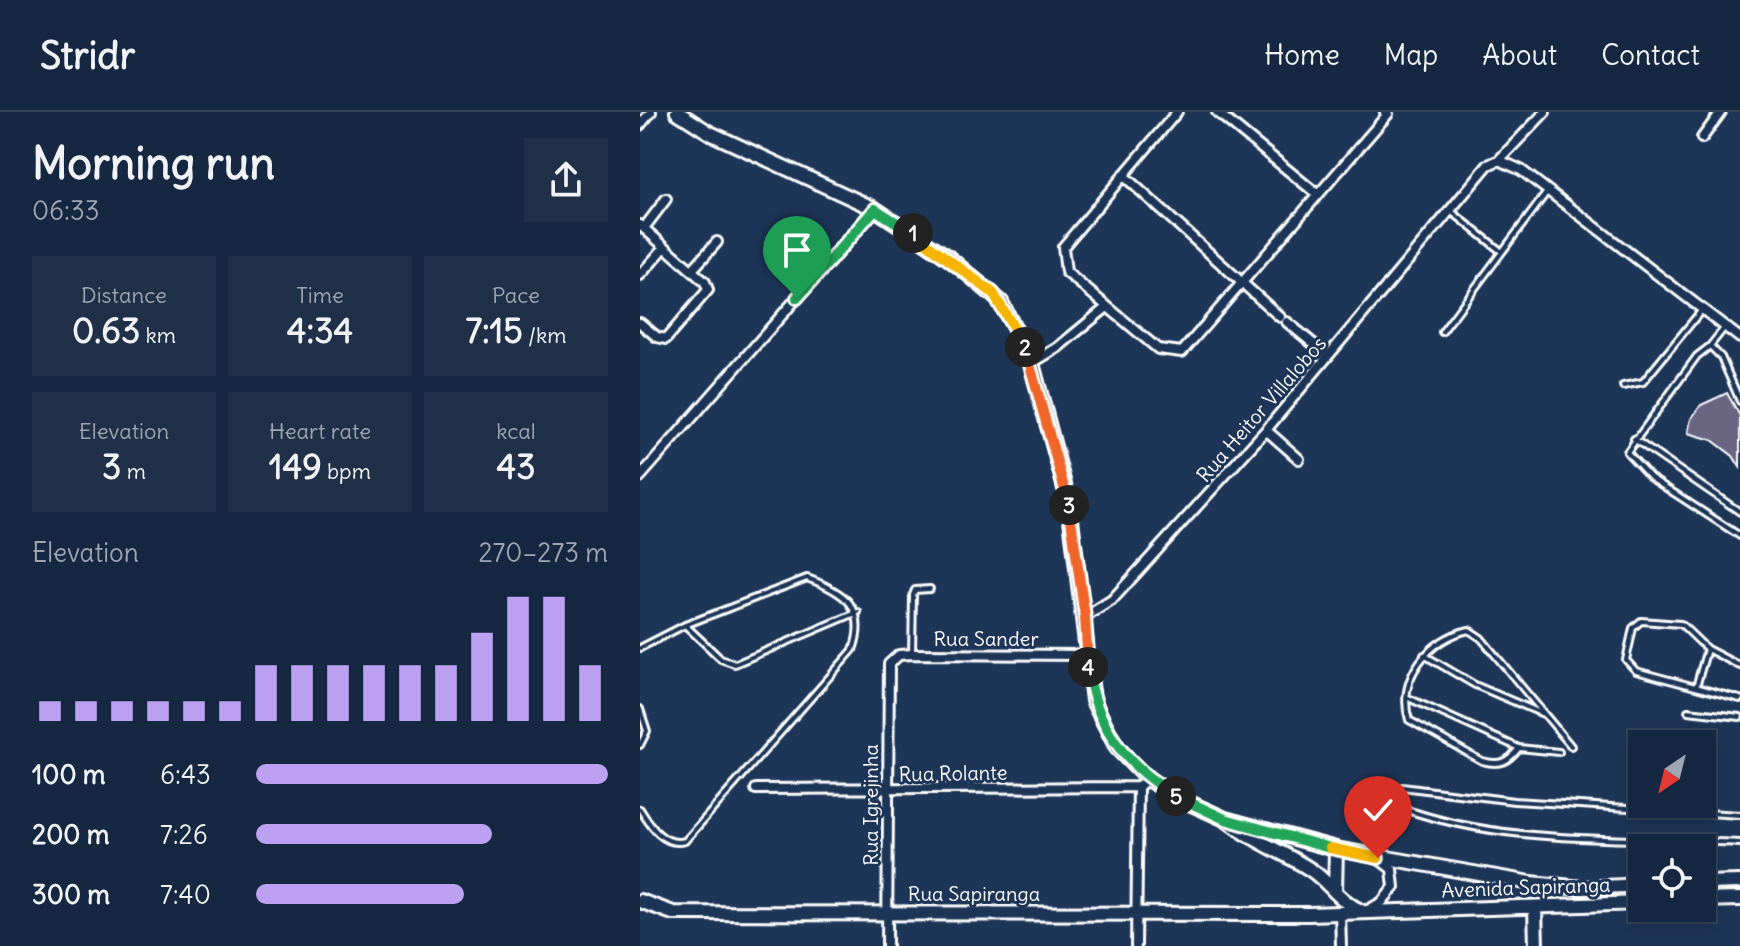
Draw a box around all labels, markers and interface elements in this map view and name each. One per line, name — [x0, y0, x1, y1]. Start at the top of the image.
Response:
text: Stridr — [40, 32, 135, 79]
text: Home — [1264, 37, 1340, 73]
text: Map — [1384, 37, 1438, 73]
text: About — [1482, 37, 1557, 73]
text: Contact — [1601, 37, 1700, 73]
text: Morning run — [32, 136, 275, 191]
button: share — [524, 138, 608, 222]
text: 06:33 — [32, 194, 100, 227]
pin: 1 — [893, 213, 933, 253]
pin — [763, 216, 831, 298]
text: 1 — [909, 219, 917, 247]
icon: arrive — [775, 228, 819, 272]
text: Distance — [81, 281, 167, 309]
text: Time — [296, 281, 344, 309]
text: Pace — [492, 281, 540, 309]
text: 0.63 — [72, 309, 140, 352]
text: 4:34 — [287, 309, 353, 352]
text: 7:15 — [465, 309, 523, 352]
text: km — [140, 321, 176, 349]
text: /km — [523, 321, 567, 349]
pin: 2 — [1005, 327, 1045, 367]
street label: Rua Heitor Villalobos — [1191, 331, 1331, 487]
text: 2 — [1019, 333, 1031, 361]
text: Elevation — [79, 417, 169, 445]
text: Heart rate — [269, 417, 371, 445]
text: kcal — [496, 417, 536, 445]
text: 3 — [102, 445, 121, 488]
text: 149 — [269, 445, 322, 488]
text: 43 — [497, 445, 535, 488]
text: m — [121, 457, 146, 485]
text: bpm — [322, 457, 371, 485]
pin: 3 — [1049, 485, 1089, 525]
text: 3 — [1063, 491, 1075, 519]
text: Elevation — [32, 536, 139, 569]
text: 270–273 m — [478, 536, 608, 569]
street label: Rua Sander — [933, 626, 1039, 651]
pin: 4 — [1068, 647, 1108, 687]
text: 4 — [1082, 653, 1094, 681]
north arrow — [1628, 730, 1716, 818]
map controls — [1628, 730, 1716, 922]
street label: Rua Igrejinha — [858, 744, 883, 866]
text: 100 m — [32, 758, 106, 791]
text: 6:43 — [160, 758, 211, 791]
street label: Rua Rolante — [898, 760, 1008, 786]
pin: 5 — [1156, 776, 1196, 816]
pin — [1344, 776, 1412, 858]
text: 5 — [1170, 782, 1182, 810]
icon: check — [1356, 788, 1400, 832]
text: 200 m — [32, 818, 109, 851]
text: 7:26 — [160, 818, 208, 851]
button: locate — [1628, 834, 1716, 922]
street label: Avenida Sapiranga — [1441, 872, 1611, 902]
text: 300 m — [32, 878, 110, 911]
text: 7:40 — [160, 878, 211, 911]
street label: Rua Sapiranga — [908, 881, 1040, 906]

